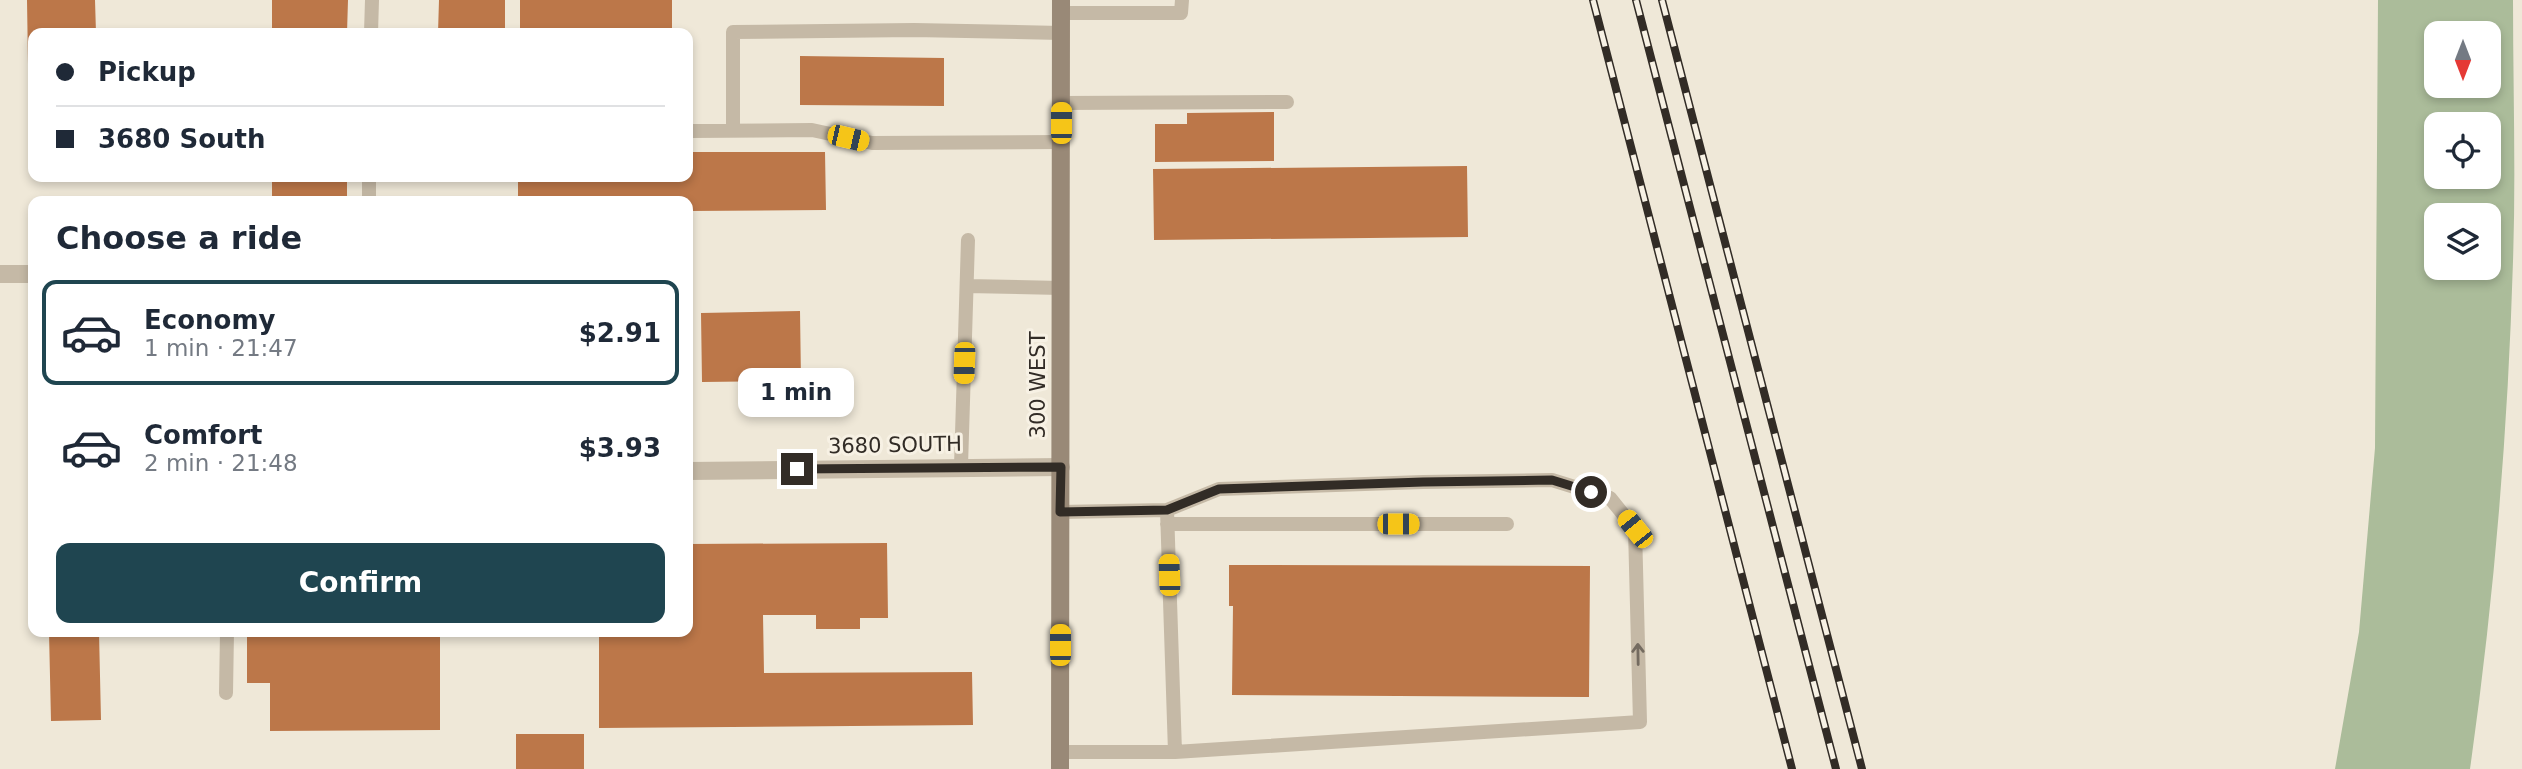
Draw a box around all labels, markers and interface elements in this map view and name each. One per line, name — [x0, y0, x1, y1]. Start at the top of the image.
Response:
north arrow — [2424, 21, 2501, 98]
map controls — [2424, 21, 2501, 280]
text: Pickup — [98, 57, 196, 87]
car — [1051, 102, 1072, 144]
button: locate — [2424, 112, 2501, 189]
car — [826, 123, 871, 153]
text: 3680 South — [98, 124, 265, 154]
button: layers — [2424, 203, 2501, 280]
text: Choose a ride — [56, 219, 302, 257]
icon: car — [60, 301, 123, 364]
text: Economy — [144, 305, 275, 335]
text: $2.91 — [579, 318, 661, 348]
street label: 300 WEST — [1026, 331, 1050, 438]
text: 1 min · 21:47 — [144, 335, 298, 361]
car — [953, 342, 976, 384]
callout: 1 min — [739, 368, 855, 416]
text: 1 min — [760, 379, 832, 405]
icon: car — [60, 416, 123, 479]
text: Comfort — [144, 420, 262, 450]
street label: 3680 SOUTH — [828, 432, 962, 458]
text: $3.93 — [579, 433, 661, 463]
text: 2 min · 21:48 — [144, 450, 298, 476]
route end — [781, 453, 813, 485]
route start — [1575, 476, 1607, 508]
car — [1614, 506, 1657, 552]
car — [1378, 514, 1420, 535]
button: Confirm — [56, 543, 665, 623]
car — [1158, 554, 1181, 596]
car — [1050, 624, 1071, 666]
one-way arrow — [1632, 643, 1645, 666]

